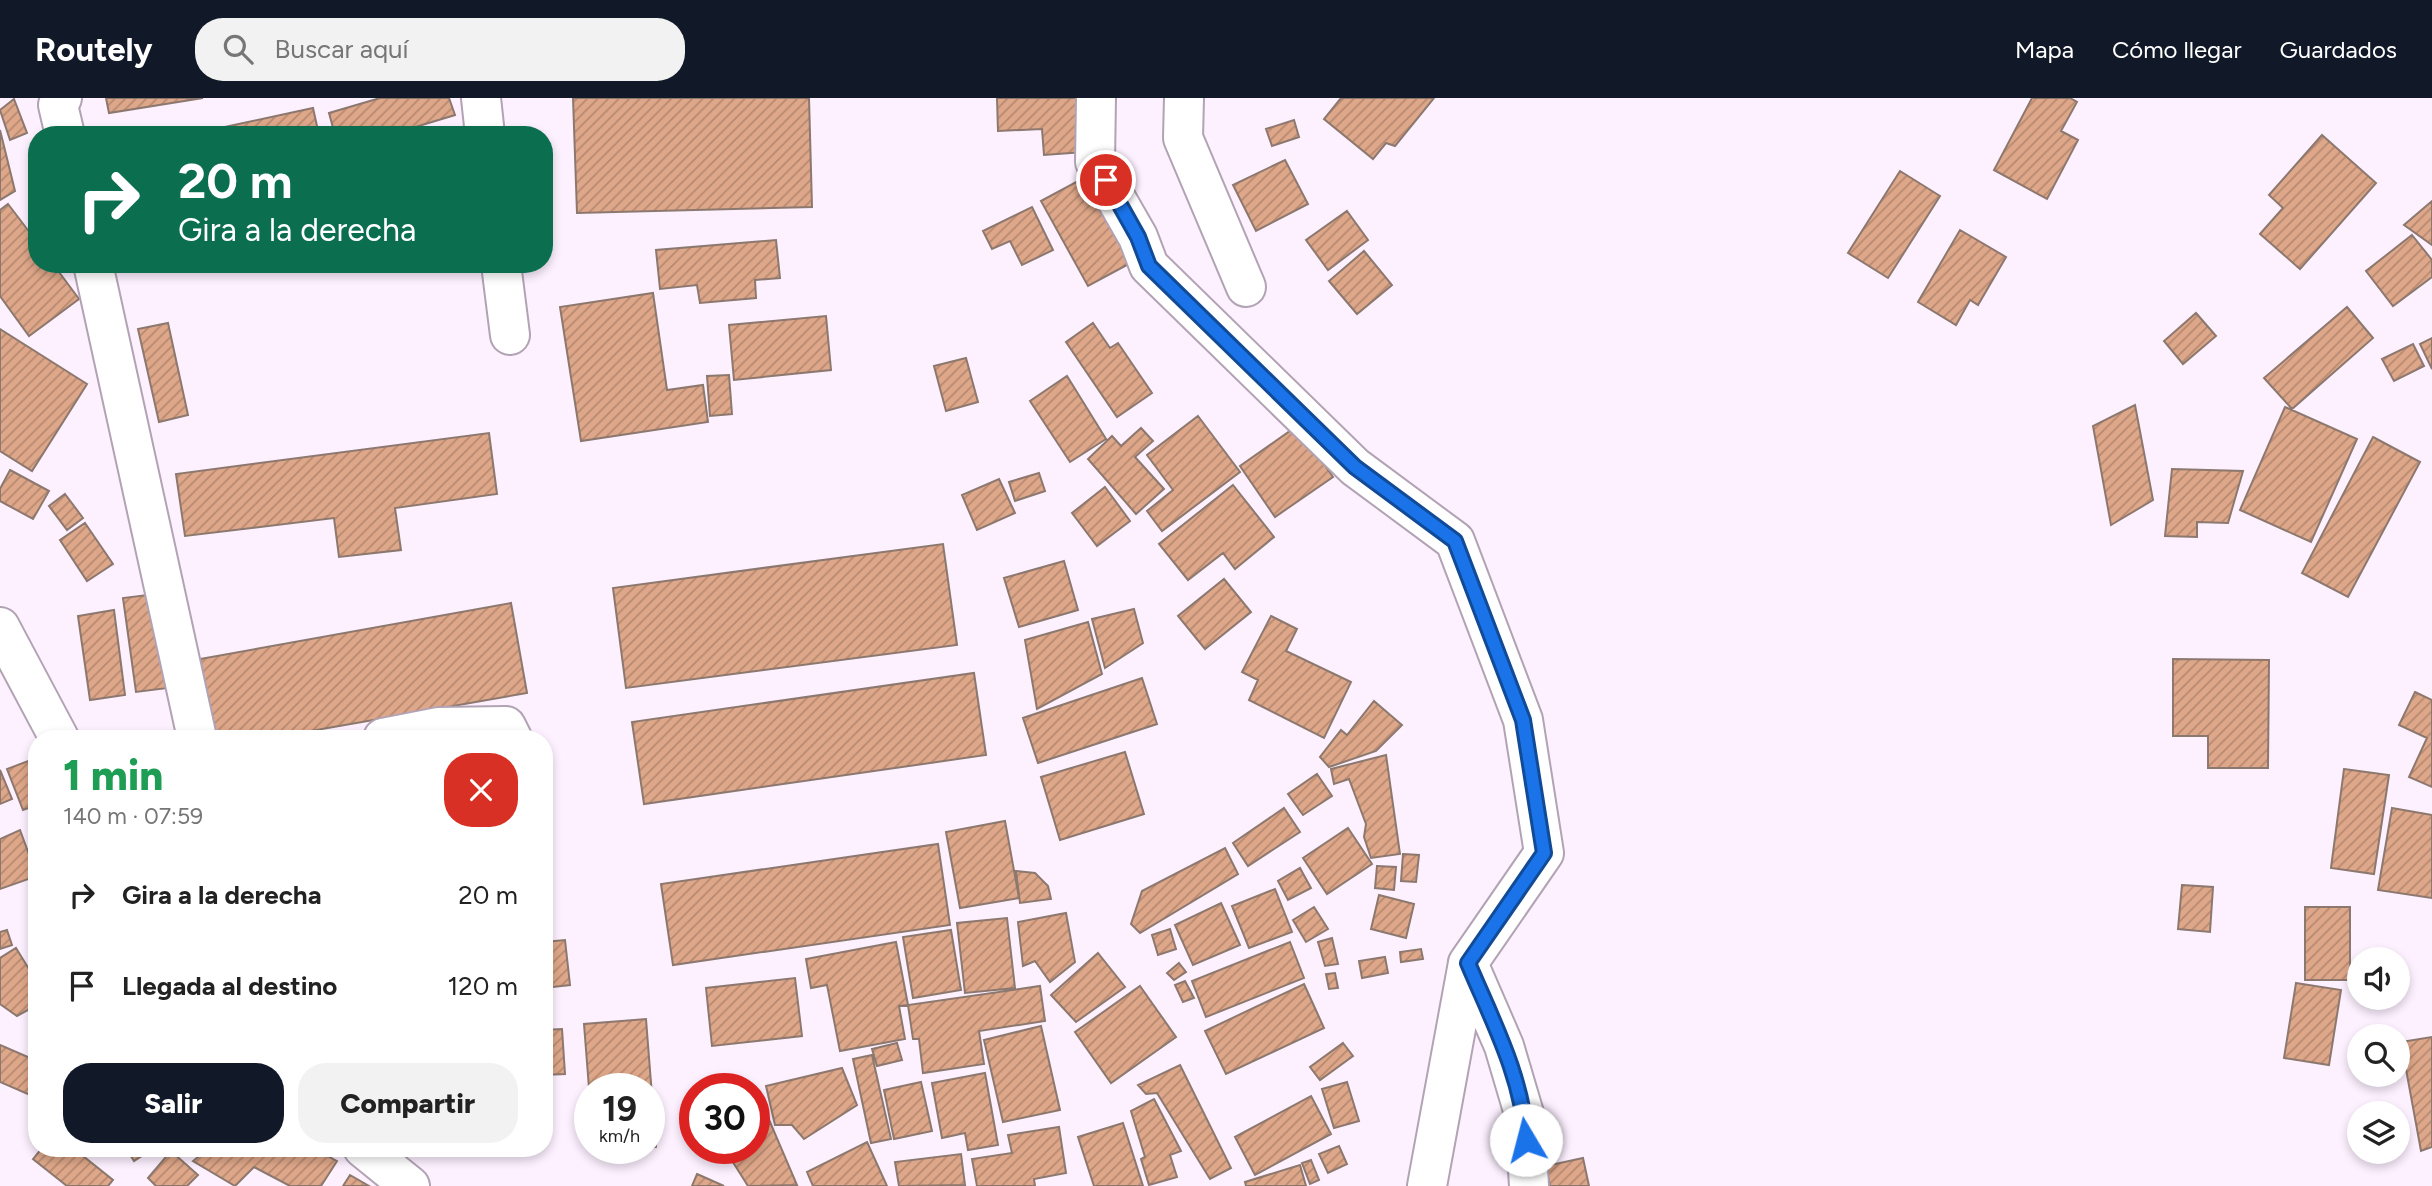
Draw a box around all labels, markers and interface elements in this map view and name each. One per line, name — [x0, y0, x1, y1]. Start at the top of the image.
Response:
search box — [195, 18, 685, 81]
text: Routely — [35, 30, 153, 69]
icon: search — [219, 30, 257, 68]
text: Buscar aquí — [275, 33, 408, 65]
text: Mapa — [2015, 35, 2074, 64]
text: Cómo llegar — [2112, 35, 2242, 64]
text: Guardados — [2280, 35, 2397, 64]
pin — [1076, 150, 1136, 210]
text: 20 m — [178, 151, 293, 210]
icon: right — [63, 154, 154, 245]
icon: arrive — [1087, 161, 1125, 199]
text: Gira a la derecha — [178, 211, 416, 249]
text: 1 min — [63, 750, 163, 801]
button: close — [444, 753, 518, 827]
text: 140 m · 07:59 — [63, 802, 203, 830]
icon: right — [63, 876, 101, 914]
text: Gira a la derecha — [122, 879, 322, 911]
text: 20 m — [458, 879, 518, 911]
map controls — [2347, 947, 2410, 1164]
button: sound — [2347, 947, 2410, 1010]
icon: arrive — [63, 967, 101, 1005]
text: Llegada al destino — [122, 970, 337, 1002]
text: 120 m — [448, 970, 518, 1002]
button: search — [2347, 1024, 2410, 1087]
button: Salir — [63, 1063, 284, 1143]
button: Compartir — [298, 1063, 518, 1143]
speed limit sign: 30 — [679, 1073, 770, 1164]
text: 19 — [602, 1088, 637, 1130]
button: layers — [2347, 1101, 2410, 1164]
position arrow — [1489, 1103, 1563, 1177]
text: km/h — [599, 1125, 640, 1147]

